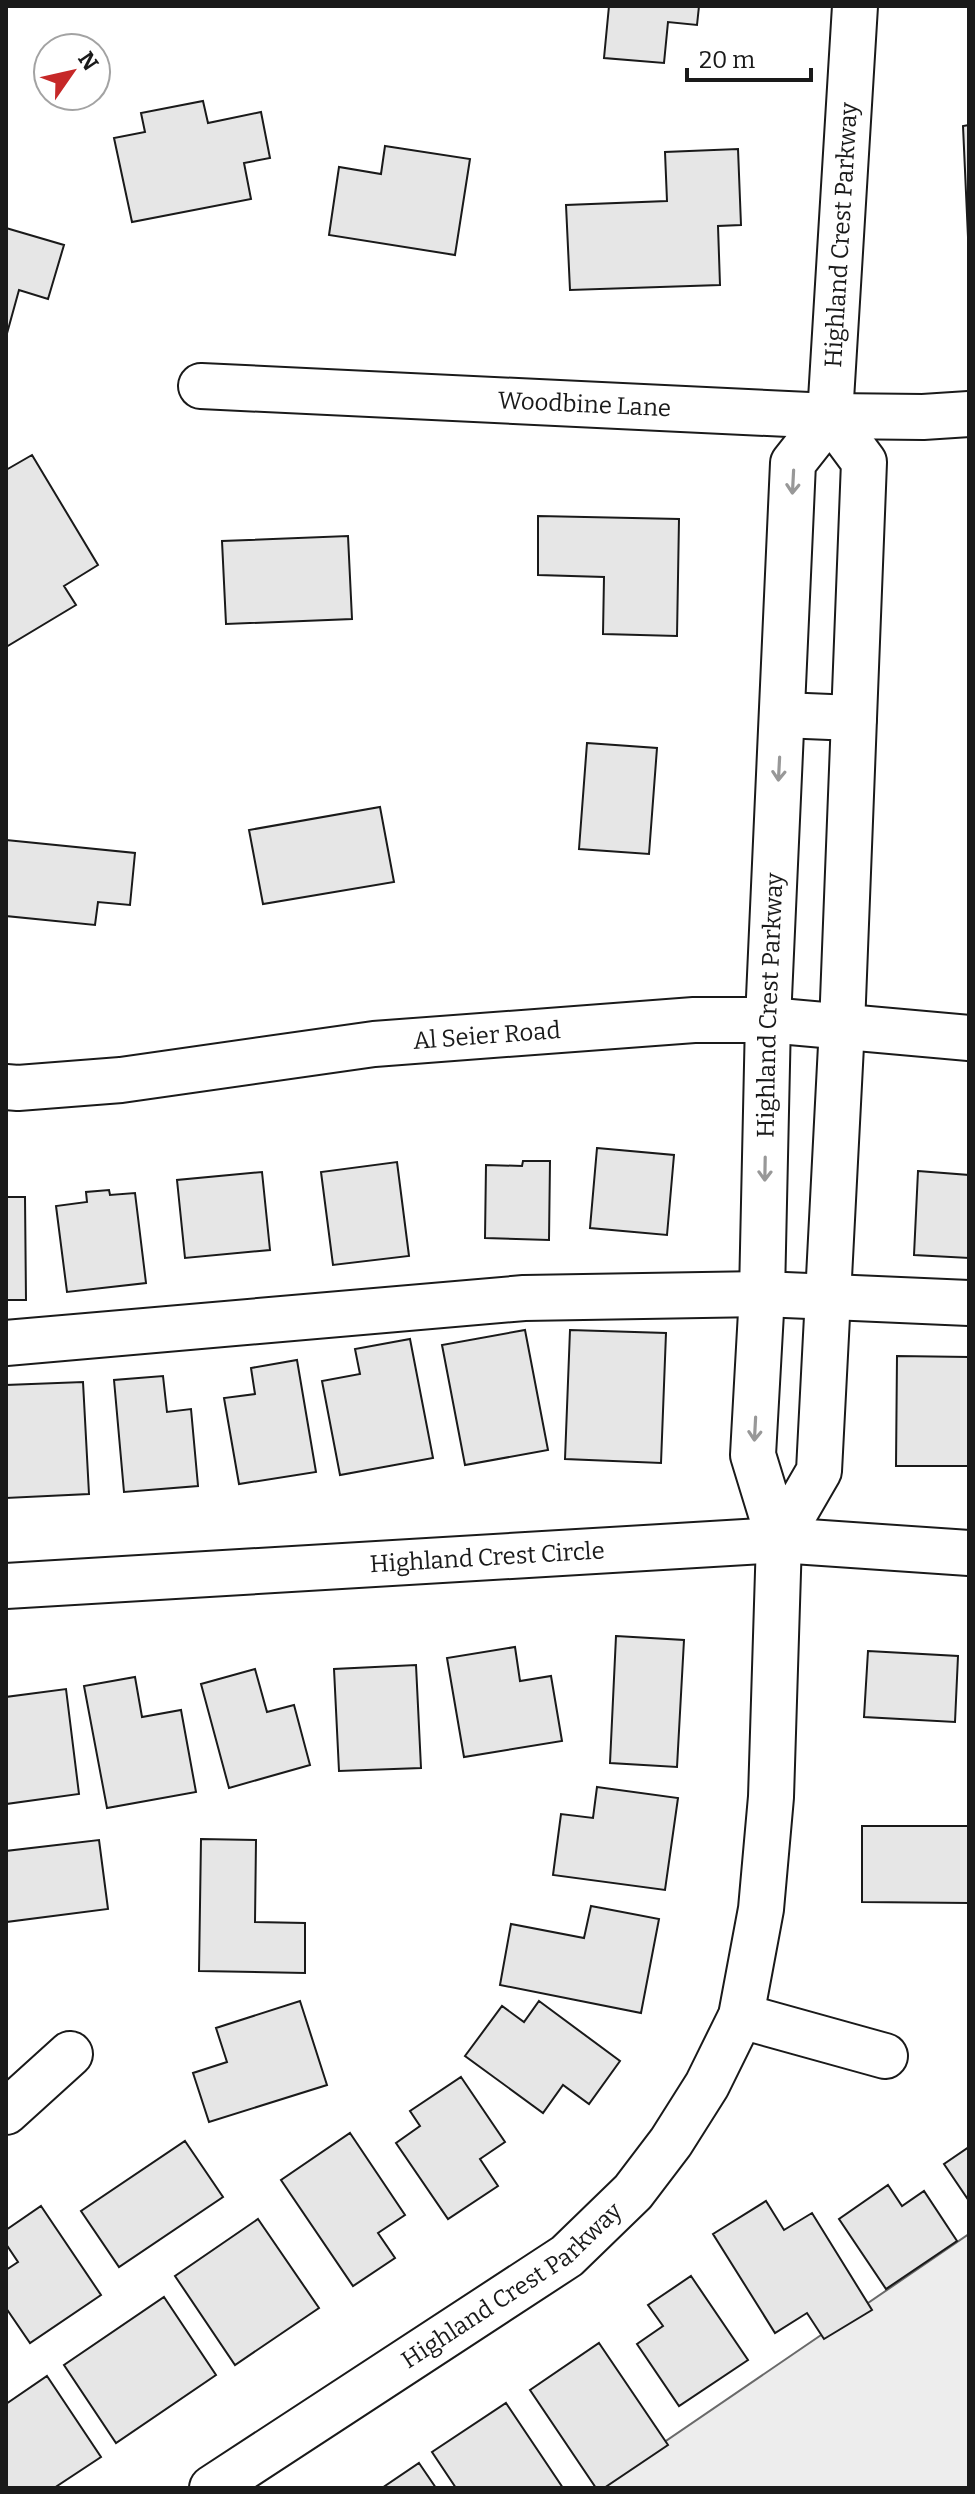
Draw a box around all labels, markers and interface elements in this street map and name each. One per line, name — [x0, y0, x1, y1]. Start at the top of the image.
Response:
north arrow — [32, 32, 112, 112]
scale bar — [687, 32, 811, 82]
text: 20 m — [699, 46, 755, 74]
text: N — [72, 47, 104, 76]
street label: Highland Crest Parkway — [819, 101, 863, 368]
street label: Woodbine Lane — [497, 386, 672, 422]
one-way arrow — [785, 468, 800, 495]
one-way arrow — [772, 755, 787, 782]
street label: Highland Crest Parkway — [751, 872, 789, 1138]
street label: Al Seier Road — [412, 1016, 562, 1055]
one-way arrow — [757, 1155, 773, 1182]
one-way arrow — [747, 1415, 762, 1442]
street label: Highland Crest Circle — [369, 1536, 605, 1578]
street label: Highland Crest Parkway — [396, 2197, 628, 2374]

